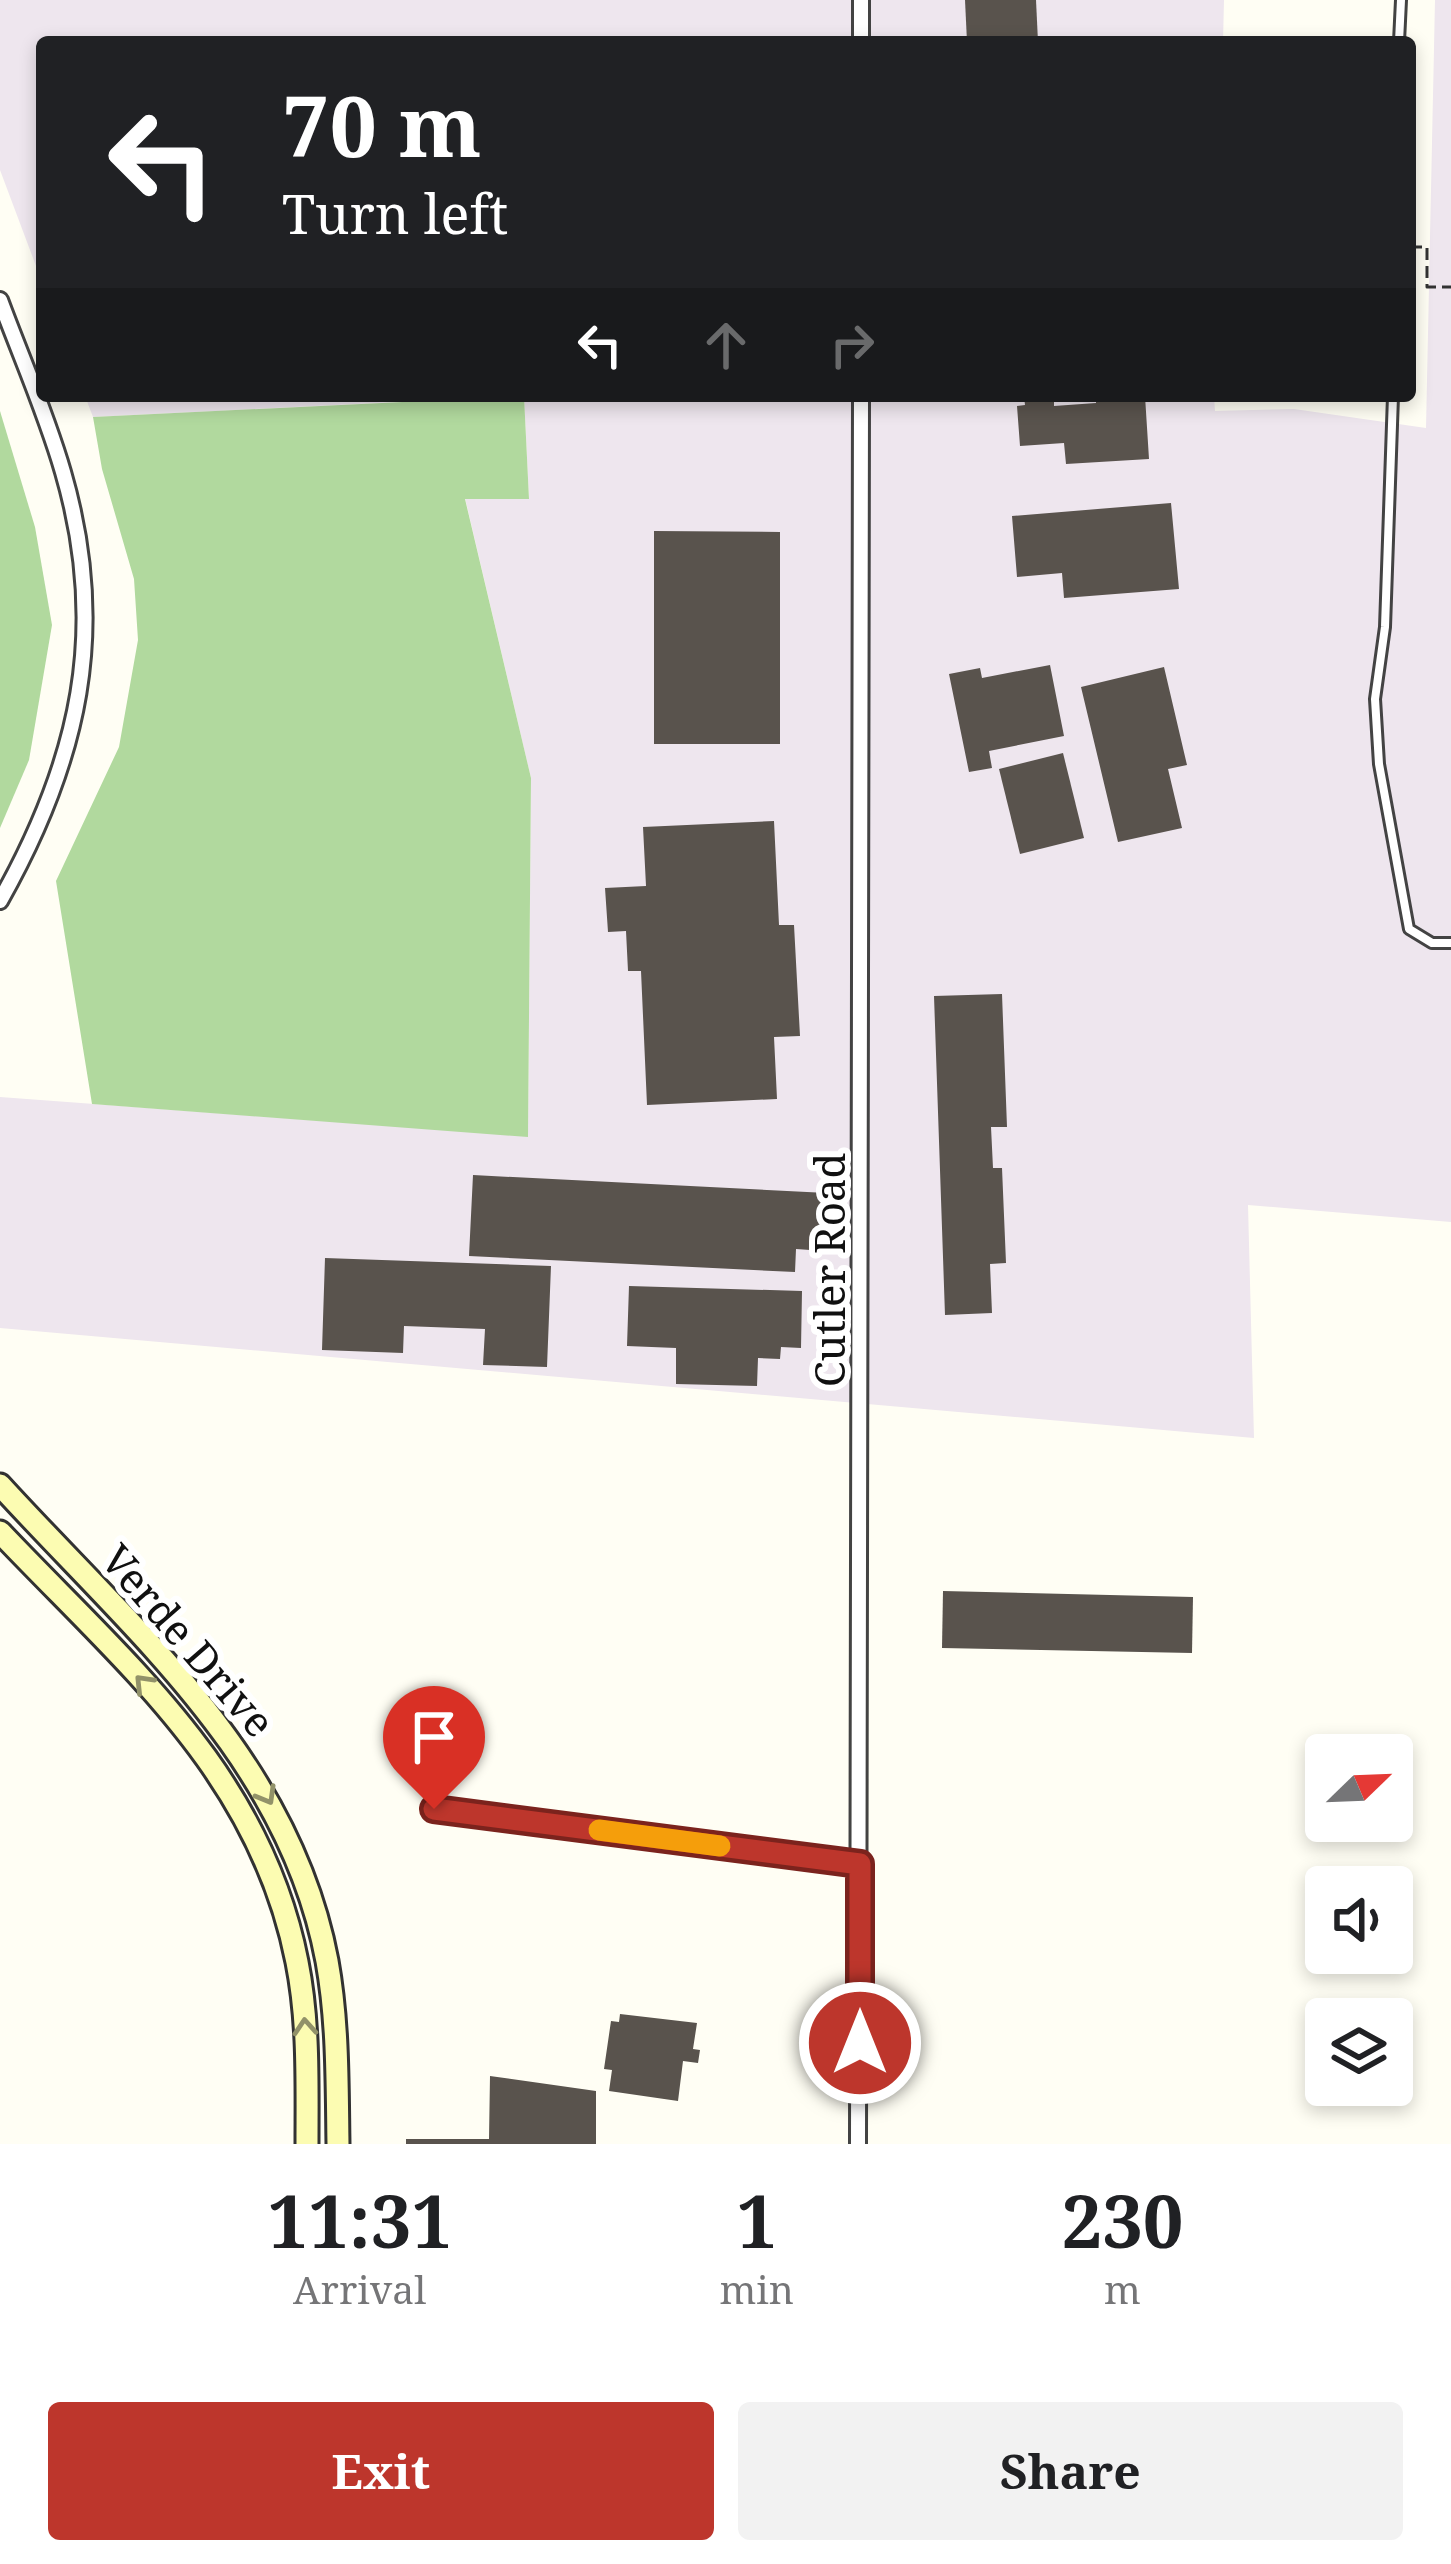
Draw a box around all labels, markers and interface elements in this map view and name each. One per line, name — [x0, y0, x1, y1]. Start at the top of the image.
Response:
text: 70 m — [282, 67, 482, 182]
icon: left — [84, 84, 240, 240]
text: Turn left — [282, 176, 508, 250]
icon: left — [567, 312, 633, 378]
icon: ahead — [693, 312, 759, 378]
icon: right — [819, 312, 885, 378]
street label: Cutler Road — [800, 1152, 857, 1387]
street label: Verde Drive — [89, 1532, 289, 1748]
one-way arrow — [135, 1675, 157, 1696]
pin — [383, 1686, 485, 1809]
icon: arrive — [401, 1704, 467, 1770]
north arrow — [1305, 1734, 1413, 1842]
map controls — [1305, 1734, 1413, 2106]
one-way arrow — [253, 1784, 276, 1805]
button: sound — [1305, 1866, 1413, 1974]
position arrow — [797, 1980, 923, 2106]
button: layers — [1305, 1998, 1413, 2106]
one-way arrow — [293, 2017, 319, 2036]
text: 11:31 — [267, 2171, 452, 2269]
text: 1 — [736, 2171, 777, 2269]
text: 230 — [1061, 2171, 1184, 2269]
text: Arrival — [293, 2262, 426, 2315]
text: min — [720, 2262, 794, 2315]
text: m — [1104, 2262, 1141, 2315]
button: Exit — [48, 2402, 714, 2540]
button: Share — [738, 2402, 1403, 2540]

